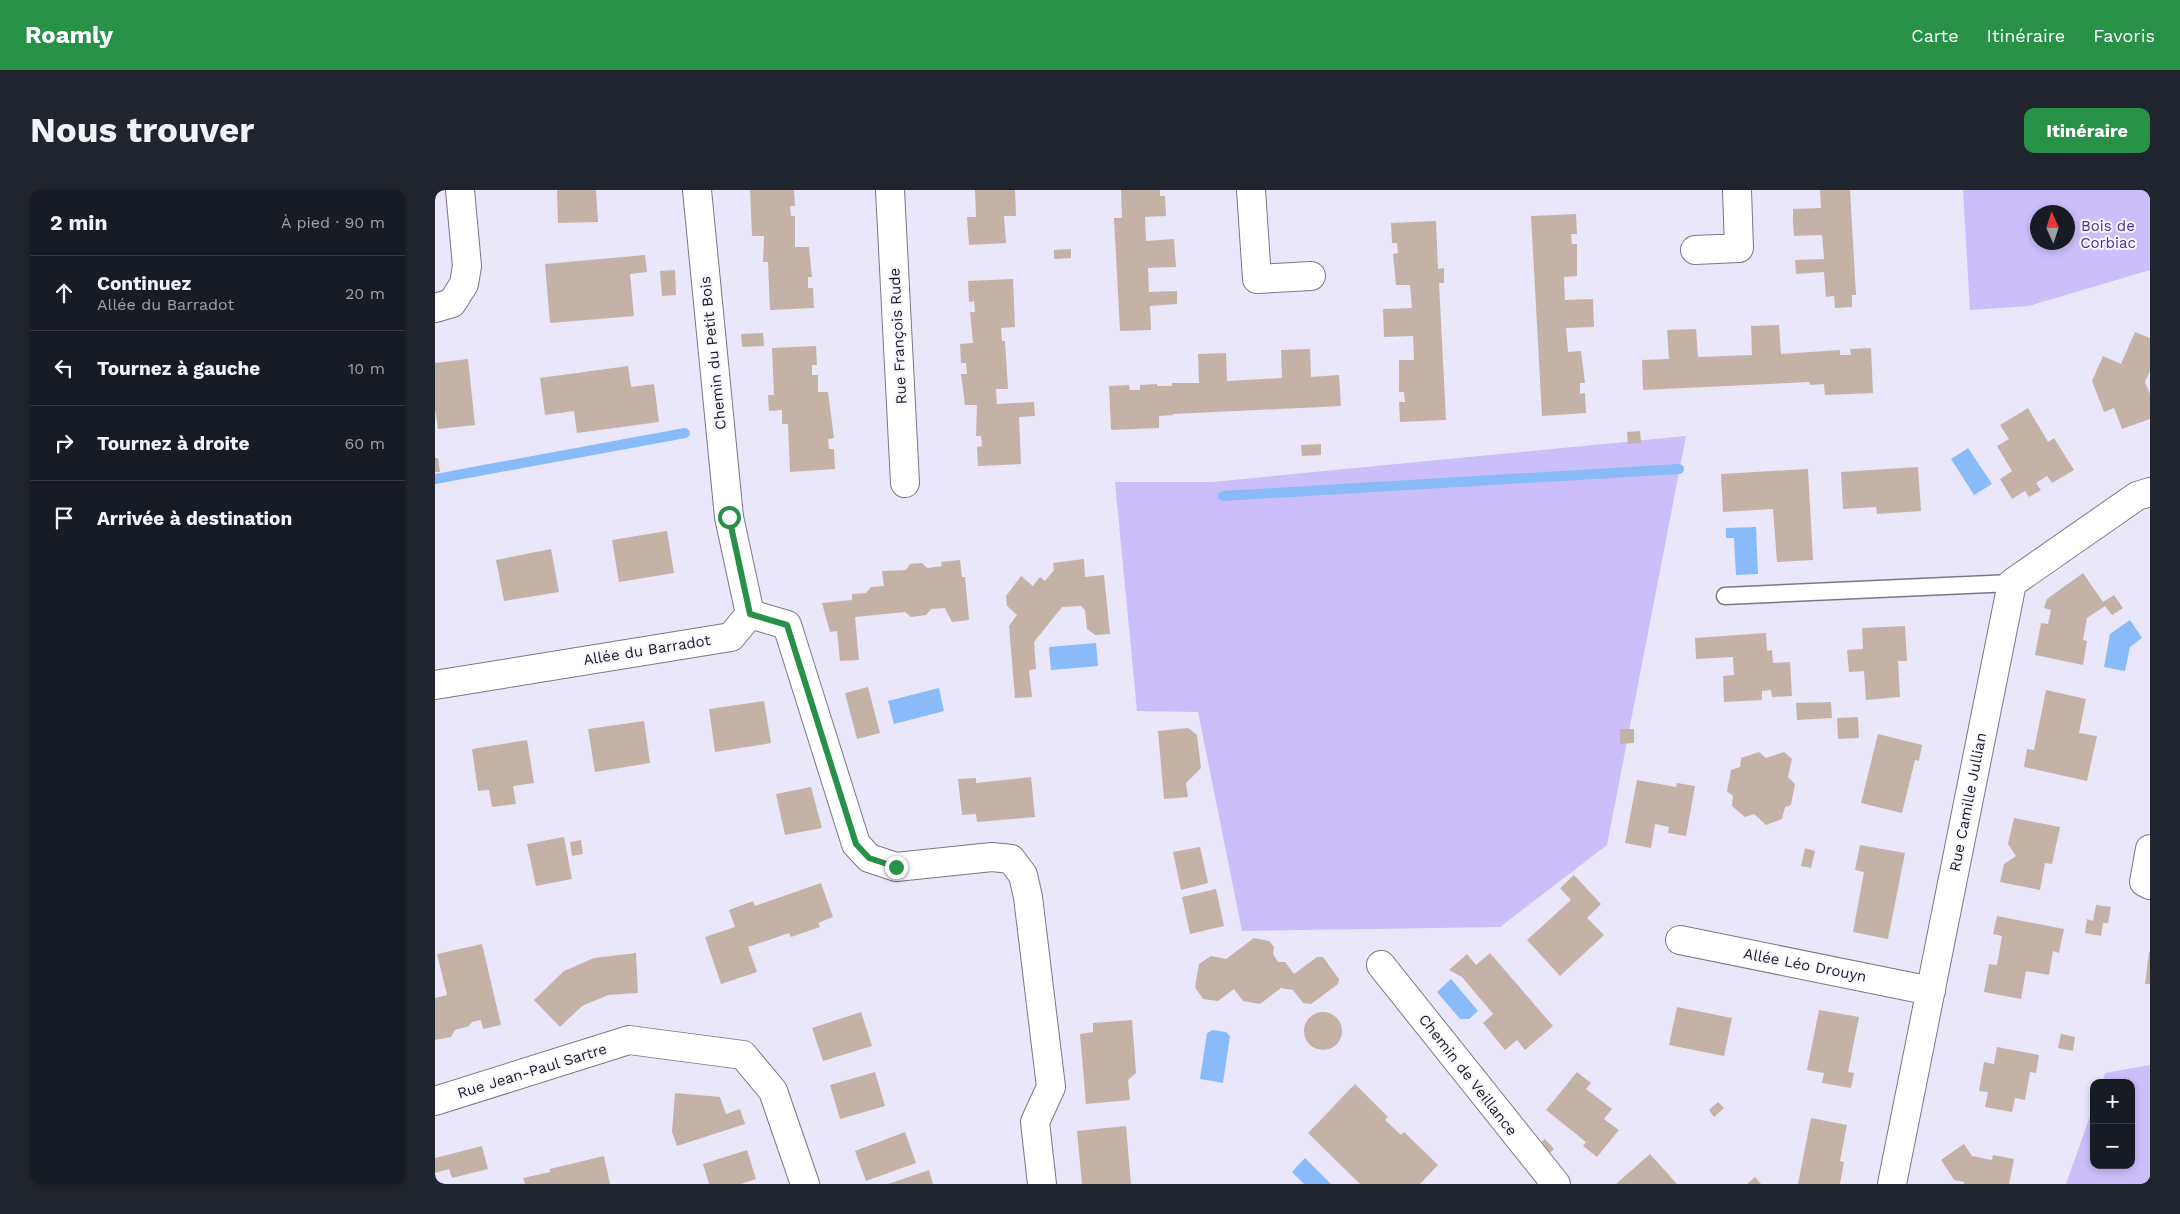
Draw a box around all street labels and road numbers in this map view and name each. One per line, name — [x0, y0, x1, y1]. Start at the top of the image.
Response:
street label: Rue François Rude — [885, 267, 911, 405]
street label: Chemin du Petit Bois — [696, 275, 730, 431]
street label: Allée du Barradot — [582, 631, 713, 669]
street label: Rue Camille Jullian — [1946, 731, 1990, 873]
street label: Allée Léo Drouyn — [1742, 944, 1868, 986]
street label: Chemin de Veillance — [1415, 1011, 1521, 1139]
street label: Rue Jean-Paul Sartre — [455, 1040, 609, 1102]

